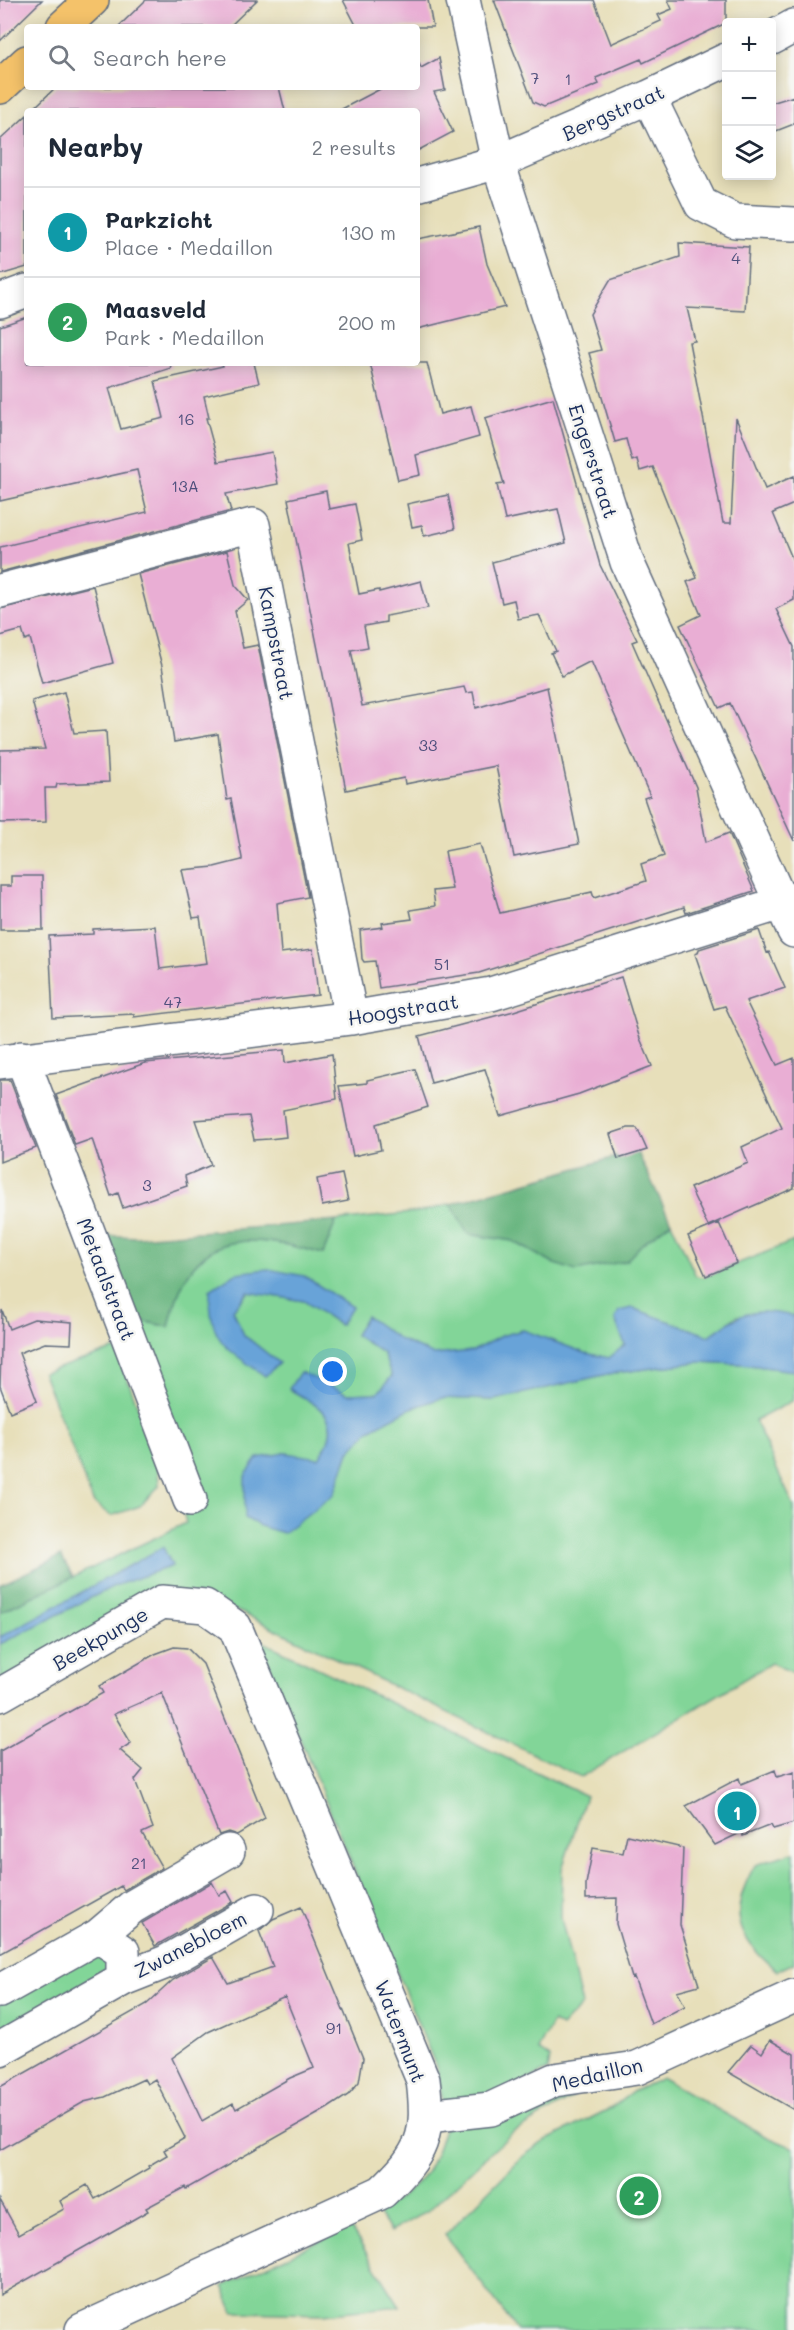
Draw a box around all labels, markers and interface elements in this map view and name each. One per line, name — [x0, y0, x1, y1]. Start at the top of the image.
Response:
map controls — [722, 18, 776, 180]
button: + — [722, 18, 776, 72]
search box — [24, 24, 420, 90]
icon: search — [45, 41, 78, 74]
text: Search here — [93, 43, 227, 72]
house number: 7 — [531, 67, 540, 88]
house number: 1 — [564, 68, 572, 89]
button: − — [722, 72, 776, 126]
street label: Bergstraat — [558, 78, 668, 146]
button: layers — [722, 126, 776, 180]
text: Nearby — [48, 130, 143, 164]
text: 2 results — [312, 134, 396, 160]
text: Parkzicht — [105, 205, 212, 234]
text: 1 — [63, 219, 72, 245]
text: 130 m — [341, 219, 396, 245]
text: Place · Medaillon — [105, 234, 273, 260]
house number: 4 — [731, 247, 741, 268]
text: Maasveld — [105, 295, 206, 324]
text: 2 — [62, 309, 73, 335]
text: 200 m — [338, 309, 396, 335]
text: Park · Medaillon — [105, 324, 264, 350]
street label: Engerstraat — [563, 400, 625, 522]
house number: 16 — [178, 408, 194, 429]
house number: 13A — [171, 475, 199, 496]
street label: Kampstraat — [253, 584, 301, 702]
house number: 33 — [419, 734, 437, 755]
house number: 51 — [434, 953, 450, 974]
street label: Hoogstraat — [346, 987, 460, 1031]
house number: 47 — [164, 991, 182, 1012]
house number: 3 — [142, 1174, 152, 1195]
street label: Metaalstraat — [72, 1214, 142, 1344]
your location — [318, 1357, 347, 1386]
street label: Beekpunge — [48, 1600, 152, 1676]
pin: 1 — [718, 1788, 756, 1834]
house number: 21 — [131, 1852, 147, 1873]
street label: Zwanebloem — [129, 1905, 251, 1983]
street label: Watermunt — [370, 1976, 432, 2086]
house number: 91 — [326, 2017, 342, 2038]
street label: Medaillon — [549, 2051, 645, 2097]
pin: 2 — [620, 2174, 658, 2218]

